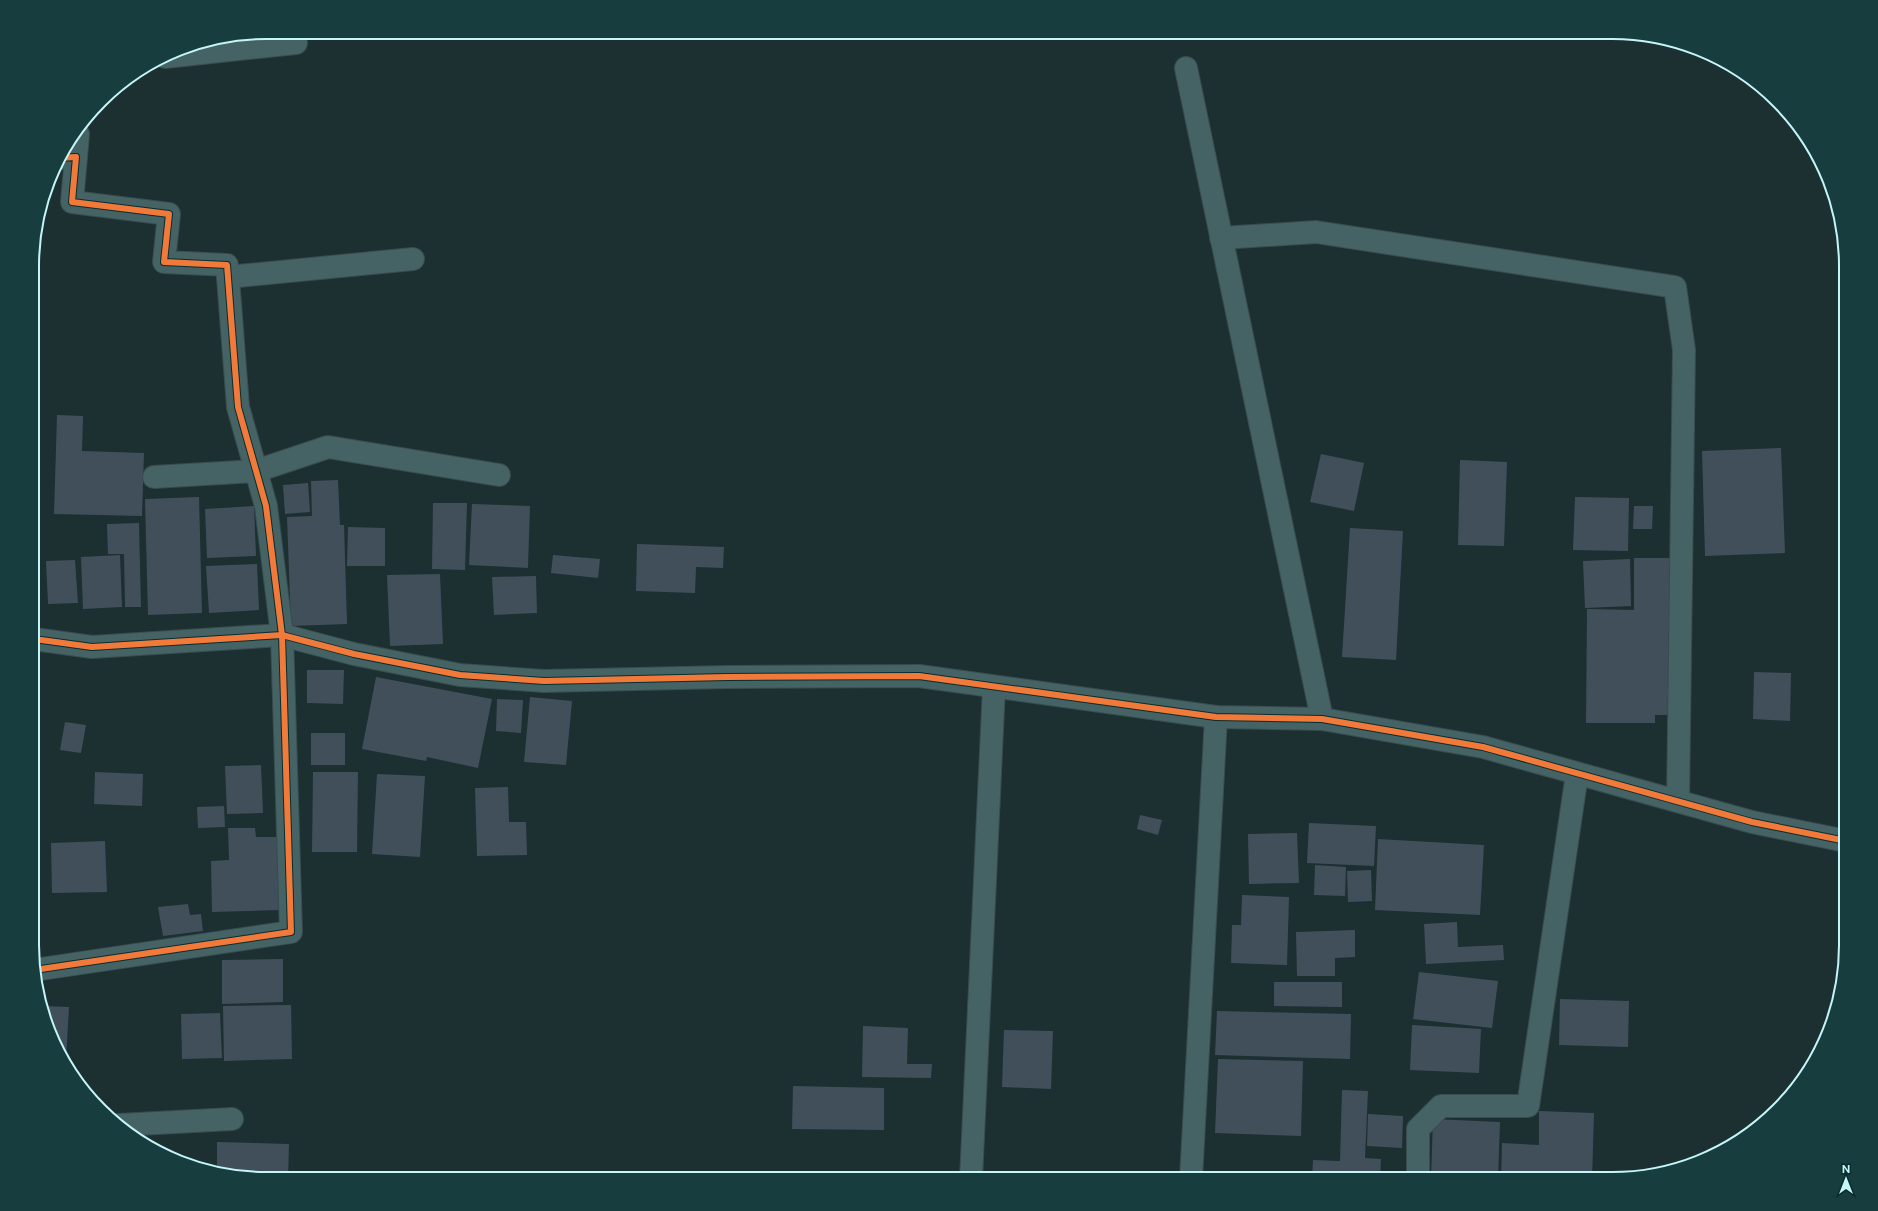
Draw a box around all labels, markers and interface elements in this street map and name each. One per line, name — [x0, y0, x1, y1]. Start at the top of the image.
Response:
north arrow — [1826, 1159, 1866, 1199]
text: N — [1842, 1163, 1850, 1175]

